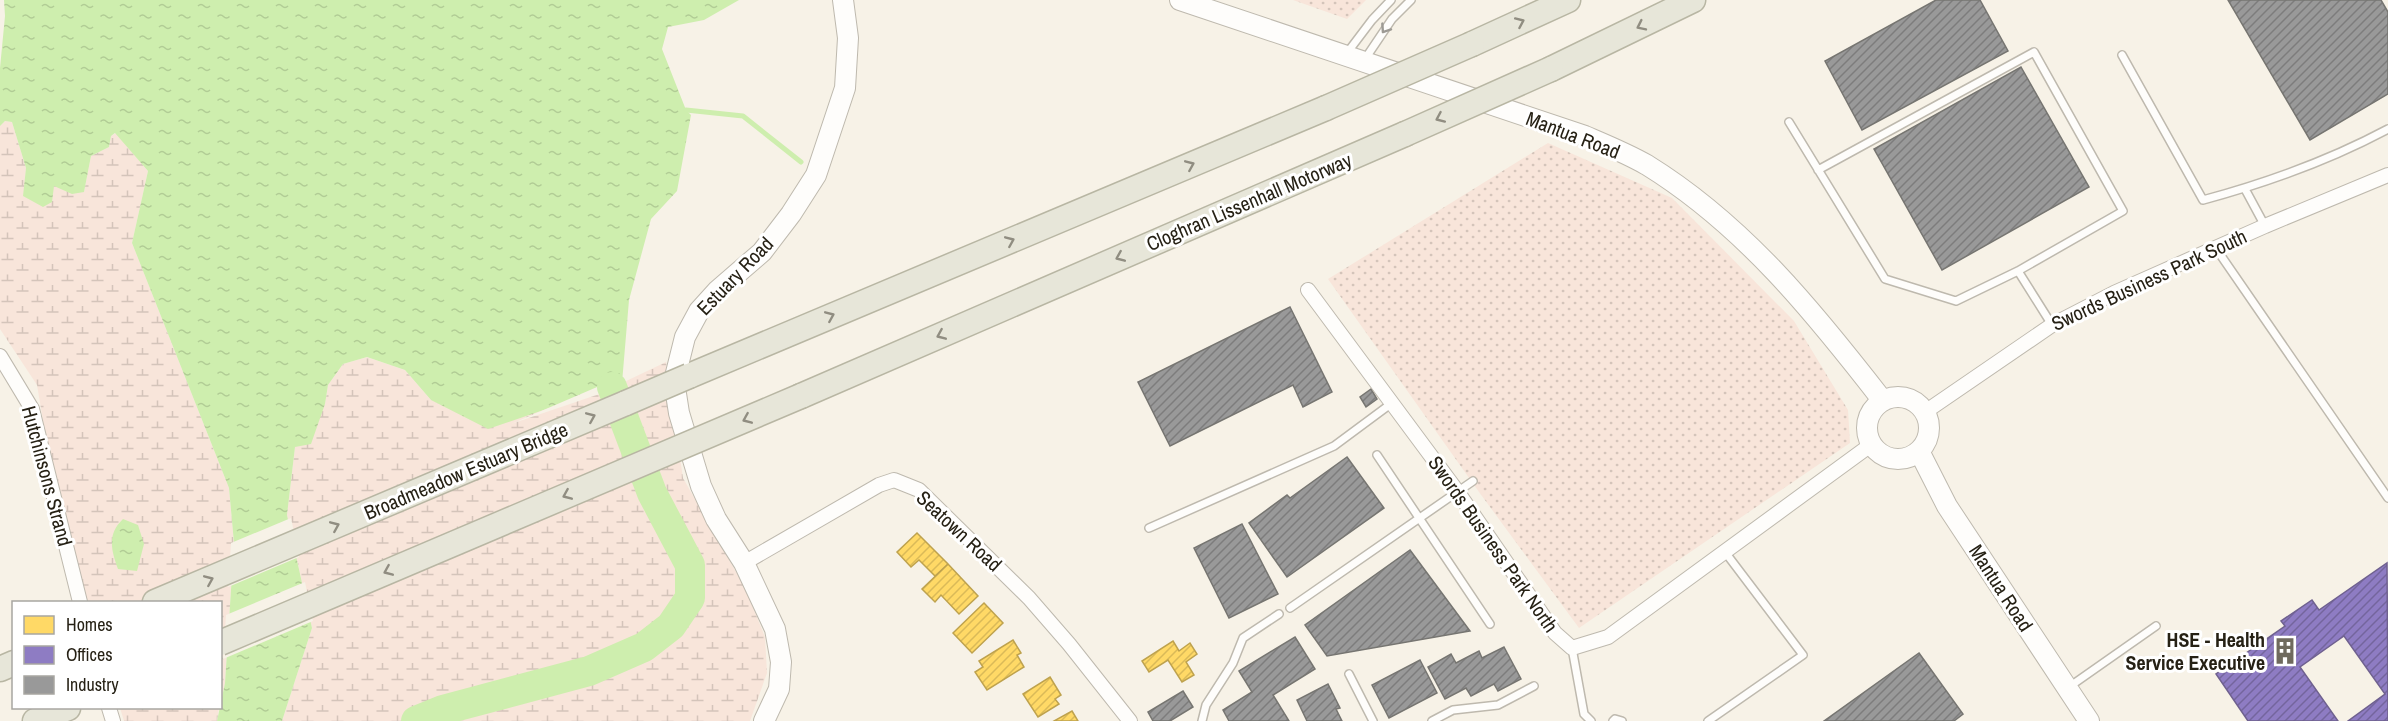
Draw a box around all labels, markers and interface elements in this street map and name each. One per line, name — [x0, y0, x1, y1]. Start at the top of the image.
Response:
one-way arrow — [1513, 17, 1524, 29]
one-way arrow — [1636, 18, 1647, 30]
one-way arrow — [1381, 23, 1393, 33]
street label: Mantua Road — [1522, 104, 1624, 165]
one-way arrow — [1435, 111, 1446, 123]
street label: Cloghran Lissenhall Motorway — [1142, 146, 1356, 257]
one-way arrow — [1184, 160, 1195, 172]
street label: Swords Business Park South — [2047, 222, 2251, 337]
street label: Estuary Road — [690, 231, 779, 321]
one-way arrow — [1004, 236, 1015, 248]
one-way arrow — [1116, 250, 1127, 262]
one-way arrow — [824, 311, 835, 323]
one-way arrow — [937, 328, 948, 340]
street label: Hutchinsons Strand — [16, 403, 79, 549]
one-way arrow — [585, 412, 596, 424]
one-way arrow — [742, 412, 753, 424]
street label: Broadmeadow Estuary Bridge — [360, 415, 572, 526]
street label: Swords Business Park North — [1422, 450, 1565, 637]
street label: Seatown Road — [911, 484, 1008, 577]
one-way arrow — [563, 488, 574, 500]
one-way arrow — [328, 521, 339, 533]
street label: Mantua Road — [1963, 539, 2040, 636]
one-way arrow — [383, 564, 394, 576]
one-way arrow — [202, 575, 213, 587]
legend — [12, 601, 222, 709]
text: Homes — [66, 612, 113, 637]
place label: HSE - Health Service Executive — [2126, 626, 2265, 676]
building icon: HSE - Health Service Executive — [2270, 636, 2300, 666]
text: Offices — [66, 642, 113, 667]
text: Industry — [66, 672, 119, 697]

